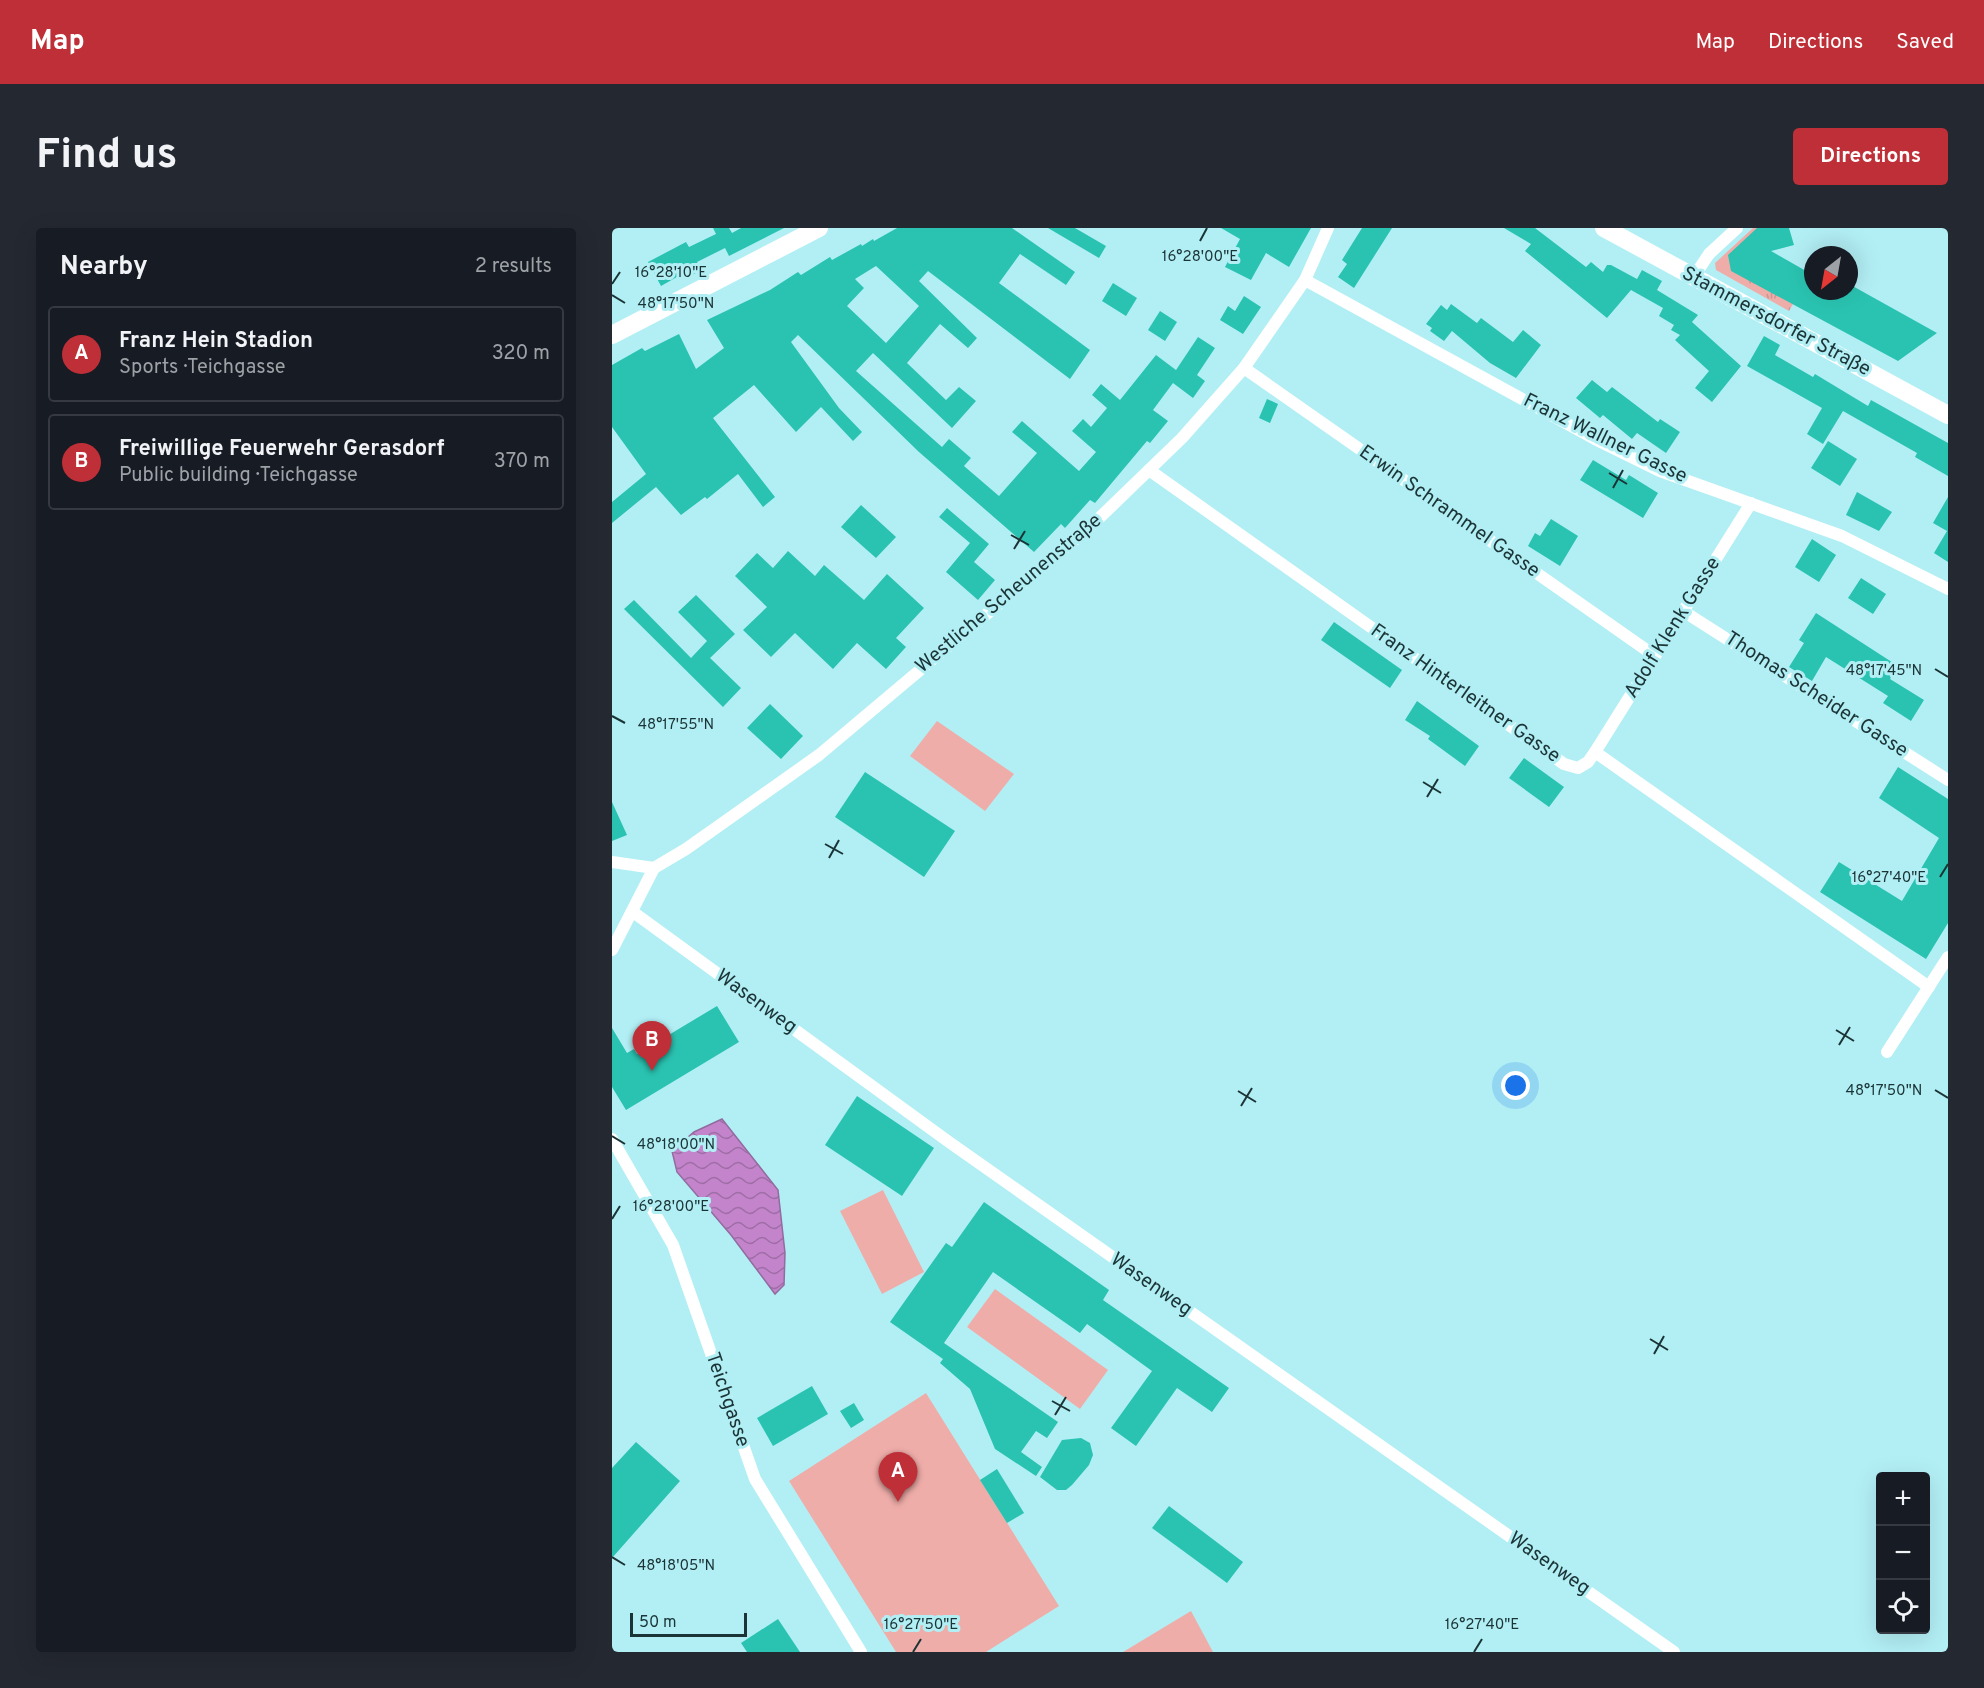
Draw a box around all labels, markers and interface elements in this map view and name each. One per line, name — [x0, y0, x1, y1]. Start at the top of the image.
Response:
text: Map — [30, 24, 85, 60]
text: Map — [1695, 29, 1735, 56]
text: Directions — [1768, 29, 1863, 56]
text: Saved — [1896, 29, 1954, 56]
button: Directions — [1793, 128, 1948, 185]
text: Find us — [36, 130, 177, 183]
north arrow — [1804, 246, 1858, 300]
text: 16°28'00"E — [1162, 248, 1238, 267]
text: Nearby — [60, 251, 148, 284]
text: 2 results — [475, 254, 552, 280]
street label: Stammersdorfer Straße — [1677, 261, 1875, 383]
text: 16°28'10"E — [635, 264, 707, 283]
text: 48°17'50"N — [638, 295, 714, 314]
text: Franz Hein Stadion — [119, 328, 313, 355]
text: A — [74, 341, 89, 367]
text: 320 m — [492, 341, 550, 367]
text: Sports · Teichgasse — [119, 355, 286, 381]
street label: Franz Wallner Gasse — [1519, 388, 1691, 490]
text: Freiwillige Feuerwehr Gerasdorf — [119, 436, 444, 463]
street label: Erwin Schrammel Gasse — [1353, 440, 1545, 584]
text: B — [75, 449, 88, 475]
text: 370 m — [494, 449, 550, 475]
text: Public building · Teichgasse — [119, 463, 358, 489]
street label: Westliche Scheunenstraße — [910, 508, 1108, 680]
street label: Adolf Klenk Gasse — [1619, 552, 1727, 704]
street label: Franz Hinterleitner Gasse — [1365, 618, 1565, 770]
street label: Thomas Scheider Gasse — [1720, 626, 1912, 764]
text: 48°17'45"N — [1846, 662, 1922, 681]
text: 48°17'55"N — [638, 716, 714, 735]
text: 16°27'40"E — [1852, 869, 1926, 888]
street label: Wasenweg — [710, 964, 802, 1040]
pin: B — [632, 1022, 672, 1071]
your location — [1501, 1071, 1530, 1100]
text: 48°17'50"N — [1846, 1082, 1922, 1101]
text: 48°18'00"N — [637, 1136, 715, 1155]
text: 16°28'00"E — [633, 1198, 709, 1217]
street label: Wasenweg — [1105, 1247, 1197, 1323]
street label: Teichgasse — [699, 1349, 755, 1451]
pin: A — [878, 1452, 918, 1502]
map controls — [1876, 1472, 1930, 1634]
button: + — [1876, 1472, 1930, 1526]
street label: Wasenweg — [1503, 1526, 1595, 1602]
button: − — [1876, 1526, 1930, 1580]
text: 48°18'05"N — [637, 1557, 715, 1576]
button: locate — [1876, 1580, 1930, 1634]
scale bar — [630, 1610, 747, 1638]
text: 50 m — [639, 1613, 677, 1633]
text: 16°27'50"E — [884, 1616, 958, 1635]
text: 16°27'40"E — [1445, 1616, 1519, 1635]

